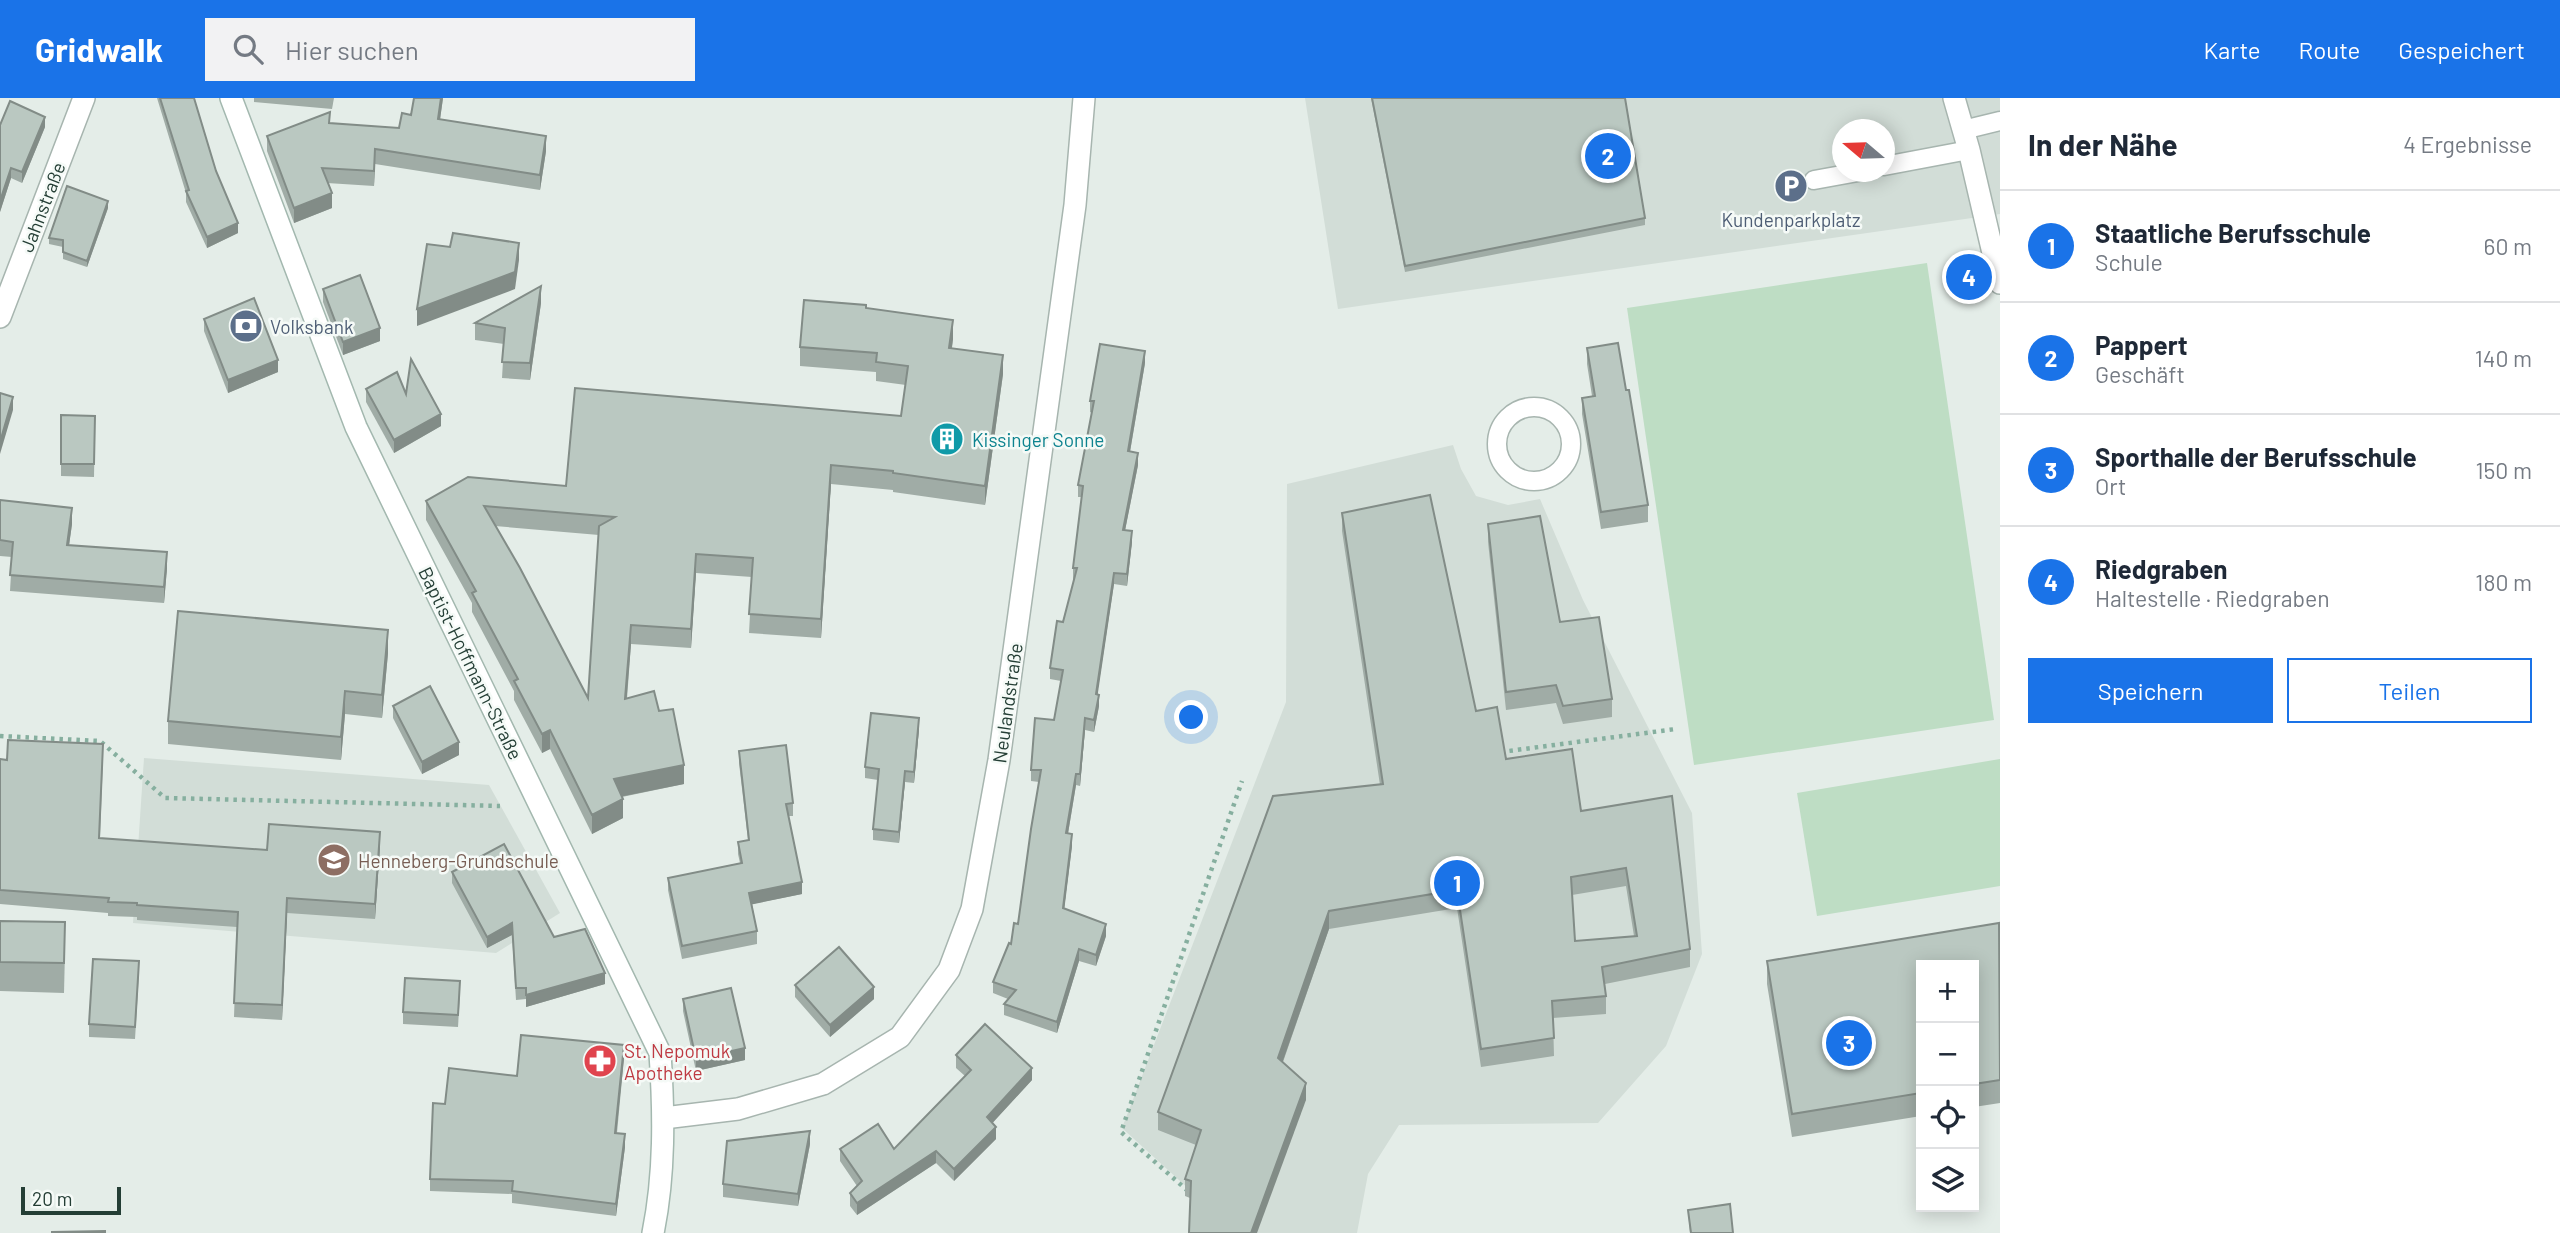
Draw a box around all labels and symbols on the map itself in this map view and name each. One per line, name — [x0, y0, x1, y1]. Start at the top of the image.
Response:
north arrow — [1832, 119, 1895, 182]
pin: 2 — [1585, 130, 1631, 182]
street label: Jahnstraße — [14, 159, 70, 255]
parking icon: Kundenparkplatz — [1772, 167, 1810, 205]
place label: Kundenparkplatz — [1721, 208, 1861, 231]
pin: 4 — [1946, 251, 1992, 303]
bank icon: Volksbank — [227, 307, 265, 345]
place label: Volksbank — [270, 315, 353, 338]
building icon: Kissinger Sonne — [928, 420, 966, 458]
place label: Kissinger Sonne — [972, 428, 1104, 451]
street label: Baptist-Hoffmann-Straße — [414, 563, 528, 763]
street label: Neulandstraße — [987, 641, 1027, 765]
your location — [1174, 700, 1208, 734]
school or university icon: Henneberg-Grundschule — [315, 841, 353, 879]
place label: Henneberg-Grundschule — [358, 849, 559, 872]
pin: 1 — [1434, 857, 1480, 909]
pin: 3 — [1826, 1017, 1872, 1069]
place label: St. Nepomuk Apotheke — [624, 1039, 730, 1084]
pharmacy icon: St. Nepomuk Apotheke — [581, 1042, 619, 1080]
scale bar — [21, 1184, 121, 1216]

